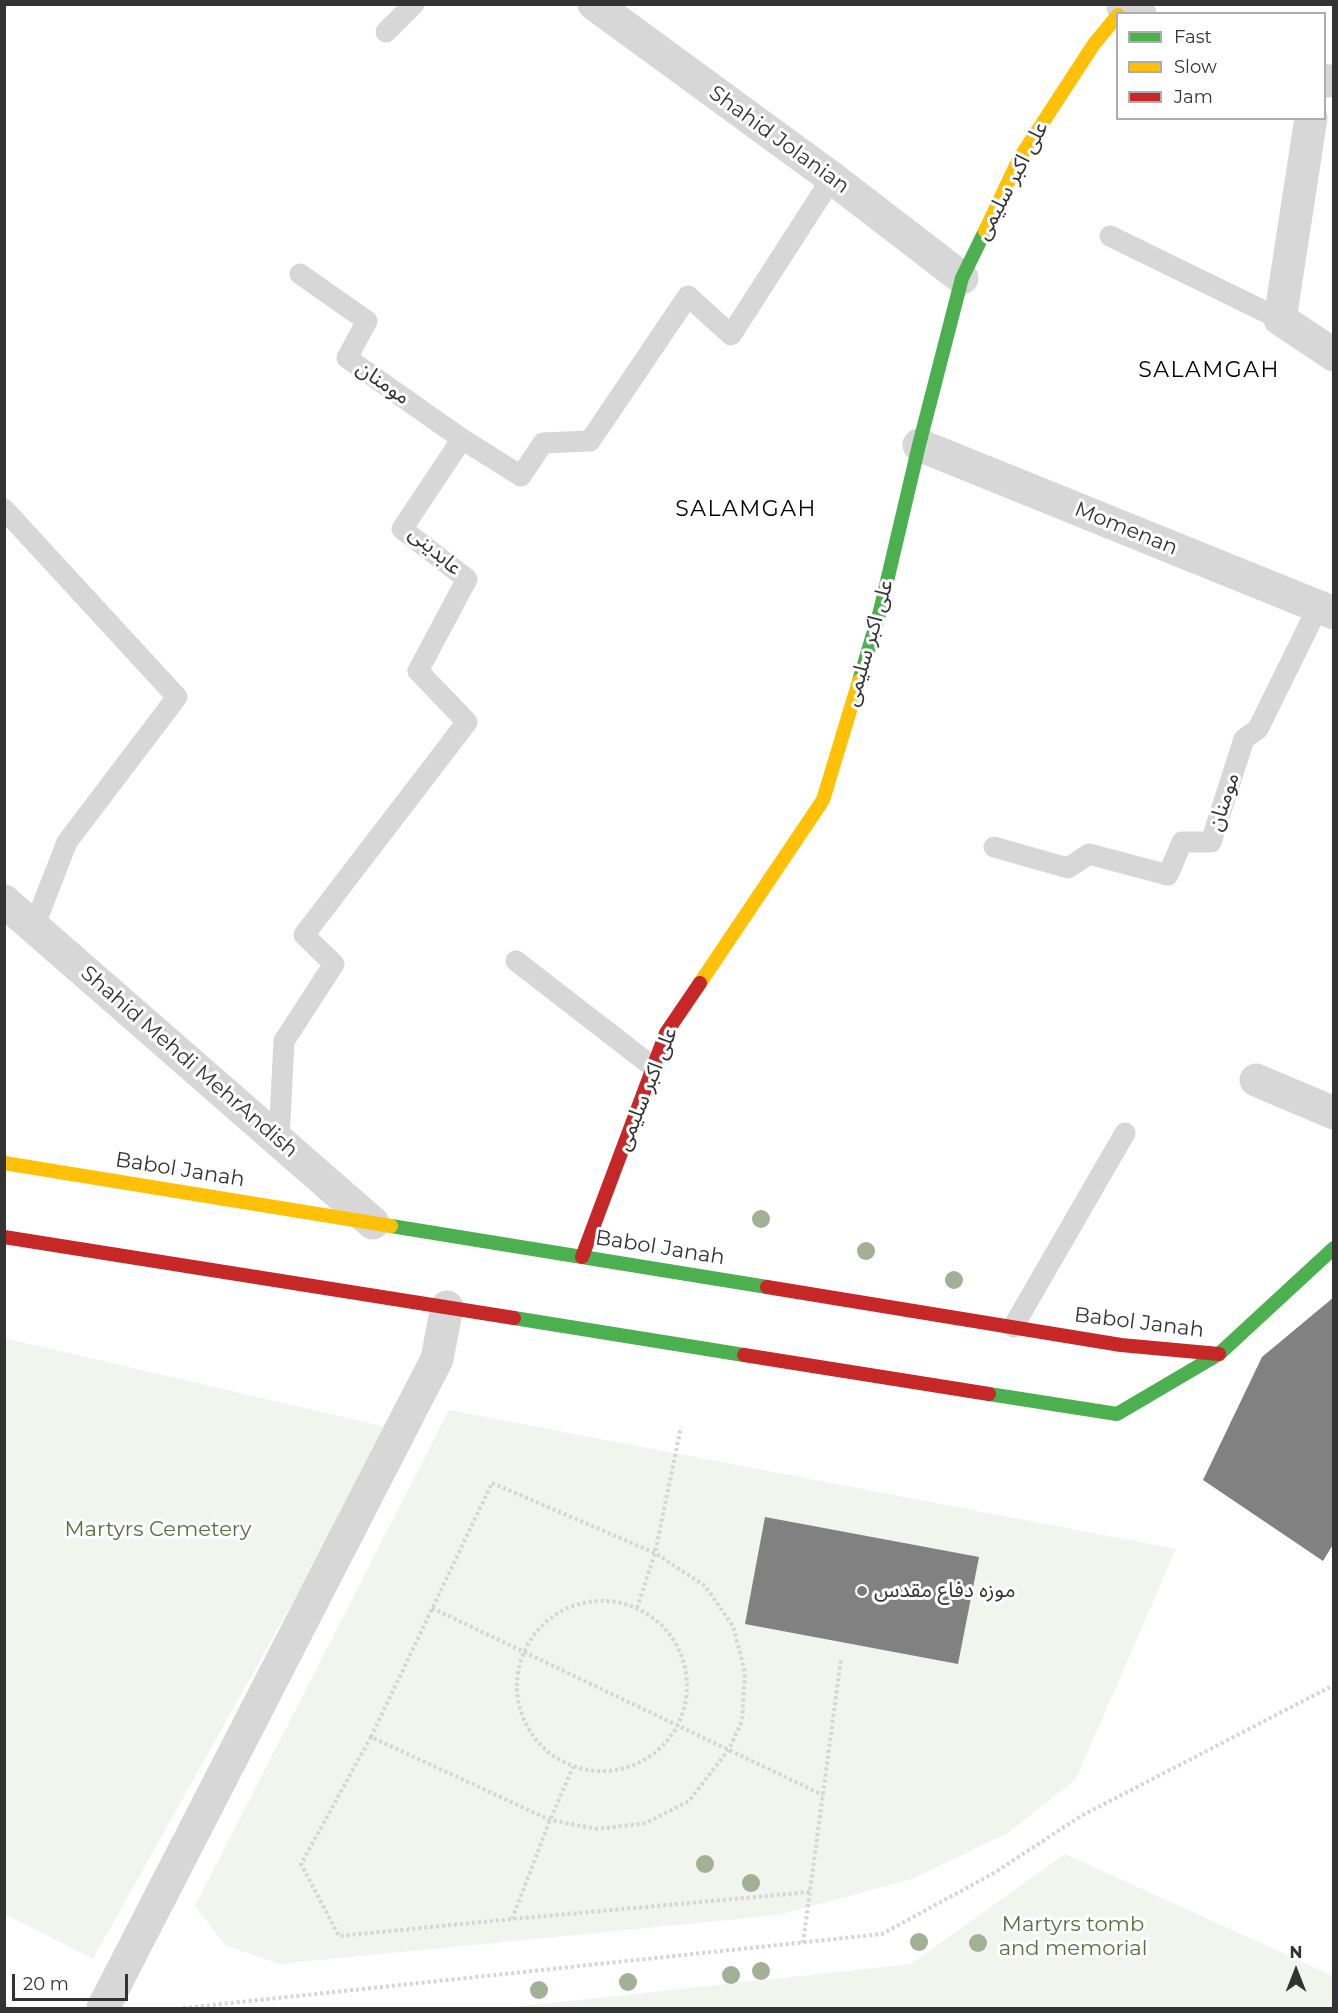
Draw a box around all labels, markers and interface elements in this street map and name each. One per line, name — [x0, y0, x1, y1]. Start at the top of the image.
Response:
legend — [1116, 12, 1326, 120]
text: Fast — [1174, 26, 1212, 48]
text: Slow — [1174, 56, 1217, 78]
street label: Shahid Jolanian — [704, 81, 854, 199]
text: Jam — [1174, 86, 1213, 108]
street label: علی اکبر سلیمی — [970, 117, 1054, 245]
street label: مومنان — [351, 356, 415, 410]
district label: SALAMGAH — [1138, 358, 1280, 384]
district label: SALAMGAH — [675, 497, 817, 523]
street label: Momenan — [1071, 497, 1181, 561]
street label: عابدینی — [403, 521, 467, 581]
street label: علی اکبر سلیمی — [839, 577, 899, 709]
street label: مومنان — [1203, 770, 1245, 834]
street label: Shahid Mehdi MehrAndish — [75, 961, 303, 1163]
street label: علی اکبر سلیمی — [611, 1024, 683, 1154]
street label: Babol Janah — [114, 1147, 246, 1193]
street label: Babol Janah — [594, 1225, 726, 1271]
street label: Babol Janah — [1073, 1303, 1205, 1343]
park label: Martyrs Cemetery — [64, 1517, 252, 1543]
place label: موزه دفاع مقدس — [874, 1578, 1015, 1604]
marker: موزه دفاع مقدس — [855, 1584, 869, 1598]
park label: Martyrs tomb and memorial — [999, 1912, 1147, 1962]
north arrow — [1266, 1941, 1326, 2001]
text: N — [1290, 1943, 1302, 1962]
scale bar — [15, 1962, 130, 2000]
text: 20 m — [23, 1973, 69, 1995]

